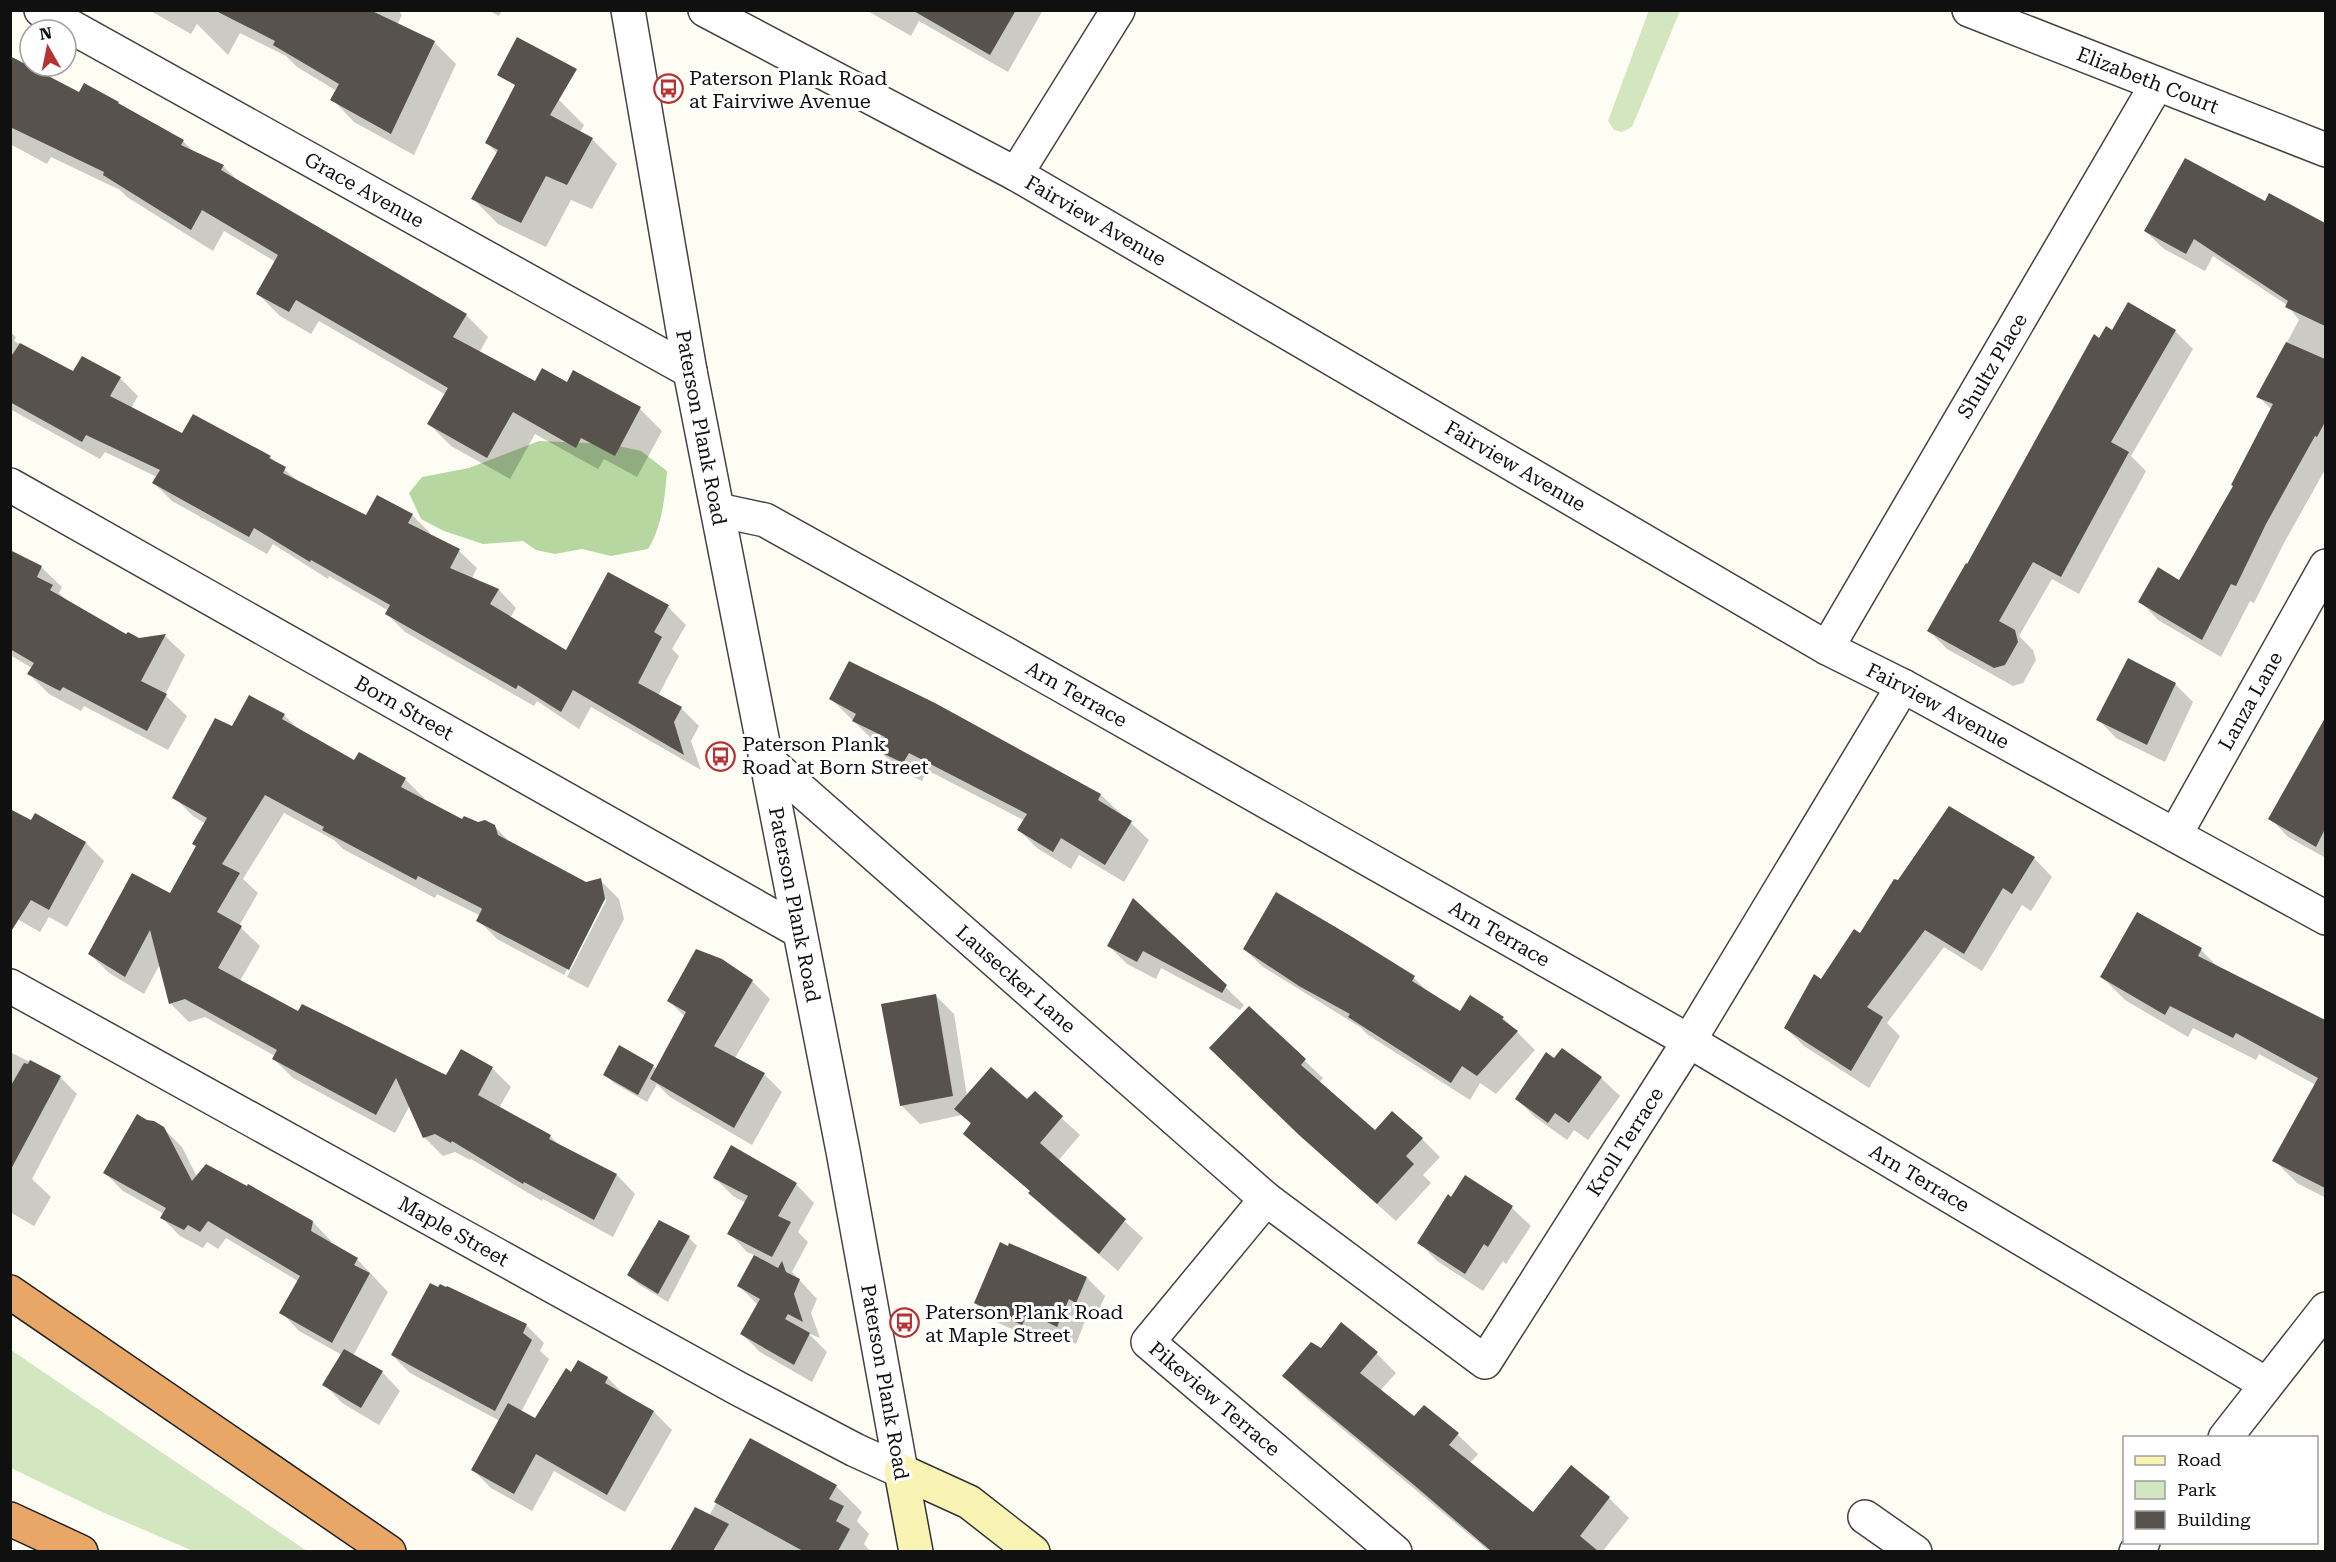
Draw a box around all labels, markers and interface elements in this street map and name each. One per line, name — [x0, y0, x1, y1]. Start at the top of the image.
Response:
north arrow — [18, 18, 78, 78]
text: N — [38, 23, 53, 44]
street label: Elizabeth Court — [2073, 42, 2223, 119]
place label: Paterson Plank Road at Fairviwe Avenue — [689, 66, 887, 113]
bus stop icon: Paterson Plank Road at Fairviwe Avenue — [652, 73, 684, 105]
street label: Grace Avenue — [300, 147, 428, 233]
street label: Fairview Avenue — [1021, 170, 1170, 271]
street label: Shultz Place — [1952, 309, 2032, 423]
street label: Paterson Plank Road — [671, 328, 732, 527]
street label: Fairview Avenue — [1441, 415, 1590, 516]
street label: Lanza Lane — [2213, 647, 2288, 754]
street label: Arn Terrace — [1022, 656, 1131, 732]
street label: Fairview Avenue — [1862, 658, 2014, 754]
street label: Born Street — [351, 671, 458, 746]
place label: Paterson Plank Road at Born Street — [742, 732, 929, 779]
bus stop icon: Paterson Plank Road at Born Street — [705, 740, 737, 772]
street label: Paterson Plank Road — [764, 805, 826, 1004]
street label: Arn Terrace — [1445, 895, 1554, 972]
street label: Lausecker Lane — [951, 920, 1081, 1038]
street label: Kroll Terrace — [1581, 1083, 1668, 1201]
street label: Arn Terrace — [1865, 1139, 1974, 1217]
street label: Maple Street — [394, 1191, 514, 1272]
street label: Paterson Plank Road — [856, 1282, 914, 1482]
place label: Paterson Plank Road at Maple Street — [925, 1300, 1123, 1347]
bus stop icon: Paterson Plank Road at Maple Street — [888, 1307, 920, 1339]
street label: Pikeview Terrace — [1144, 1336, 1285, 1461]
legend — [2123, 1436, 2318, 1544]
text: Road — [2177, 1449, 2222, 1470]
text: Park — [2177, 1479, 2217, 1500]
text: Building — [2177, 1509, 2251, 1530]

